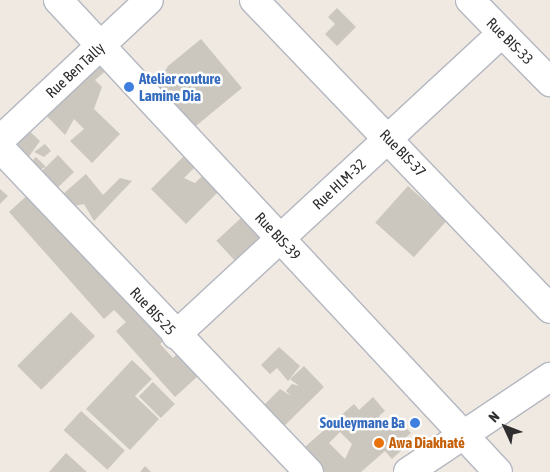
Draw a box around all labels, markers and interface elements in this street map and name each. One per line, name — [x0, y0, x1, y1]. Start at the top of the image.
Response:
street label: Rue BIS-33 — [483, 14, 537, 68]
street label: Rue Ben Tally — [42, 38, 108, 102]
place label: Atelier couture Lamine Dia — [139, 69, 221, 104]
marker: Atelier couture Lamine Dia — [123, 81, 135, 93]
street label: Rue BIS-37 — [376, 126, 430, 180]
street label: Rue HLM-32 — [309, 155, 369, 213]
street label: Rue BIS-39 — [251, 208, 305, 264]
street label: Rue BIS-25 — [126, 283, 180, 339]
north arrow — [480, 402, 530, 452]
text: N — [485, 408, 503, 425]
place label: Souleymane Ba — [320, 414, 405, 432]
marker: Souleymane Ba — [409, 417, 421, 429]
place label: Awa Diakhaté — [389, 434, 465, 452]
marker: Awa Diakhaté — [373, 437, 385, 449]

